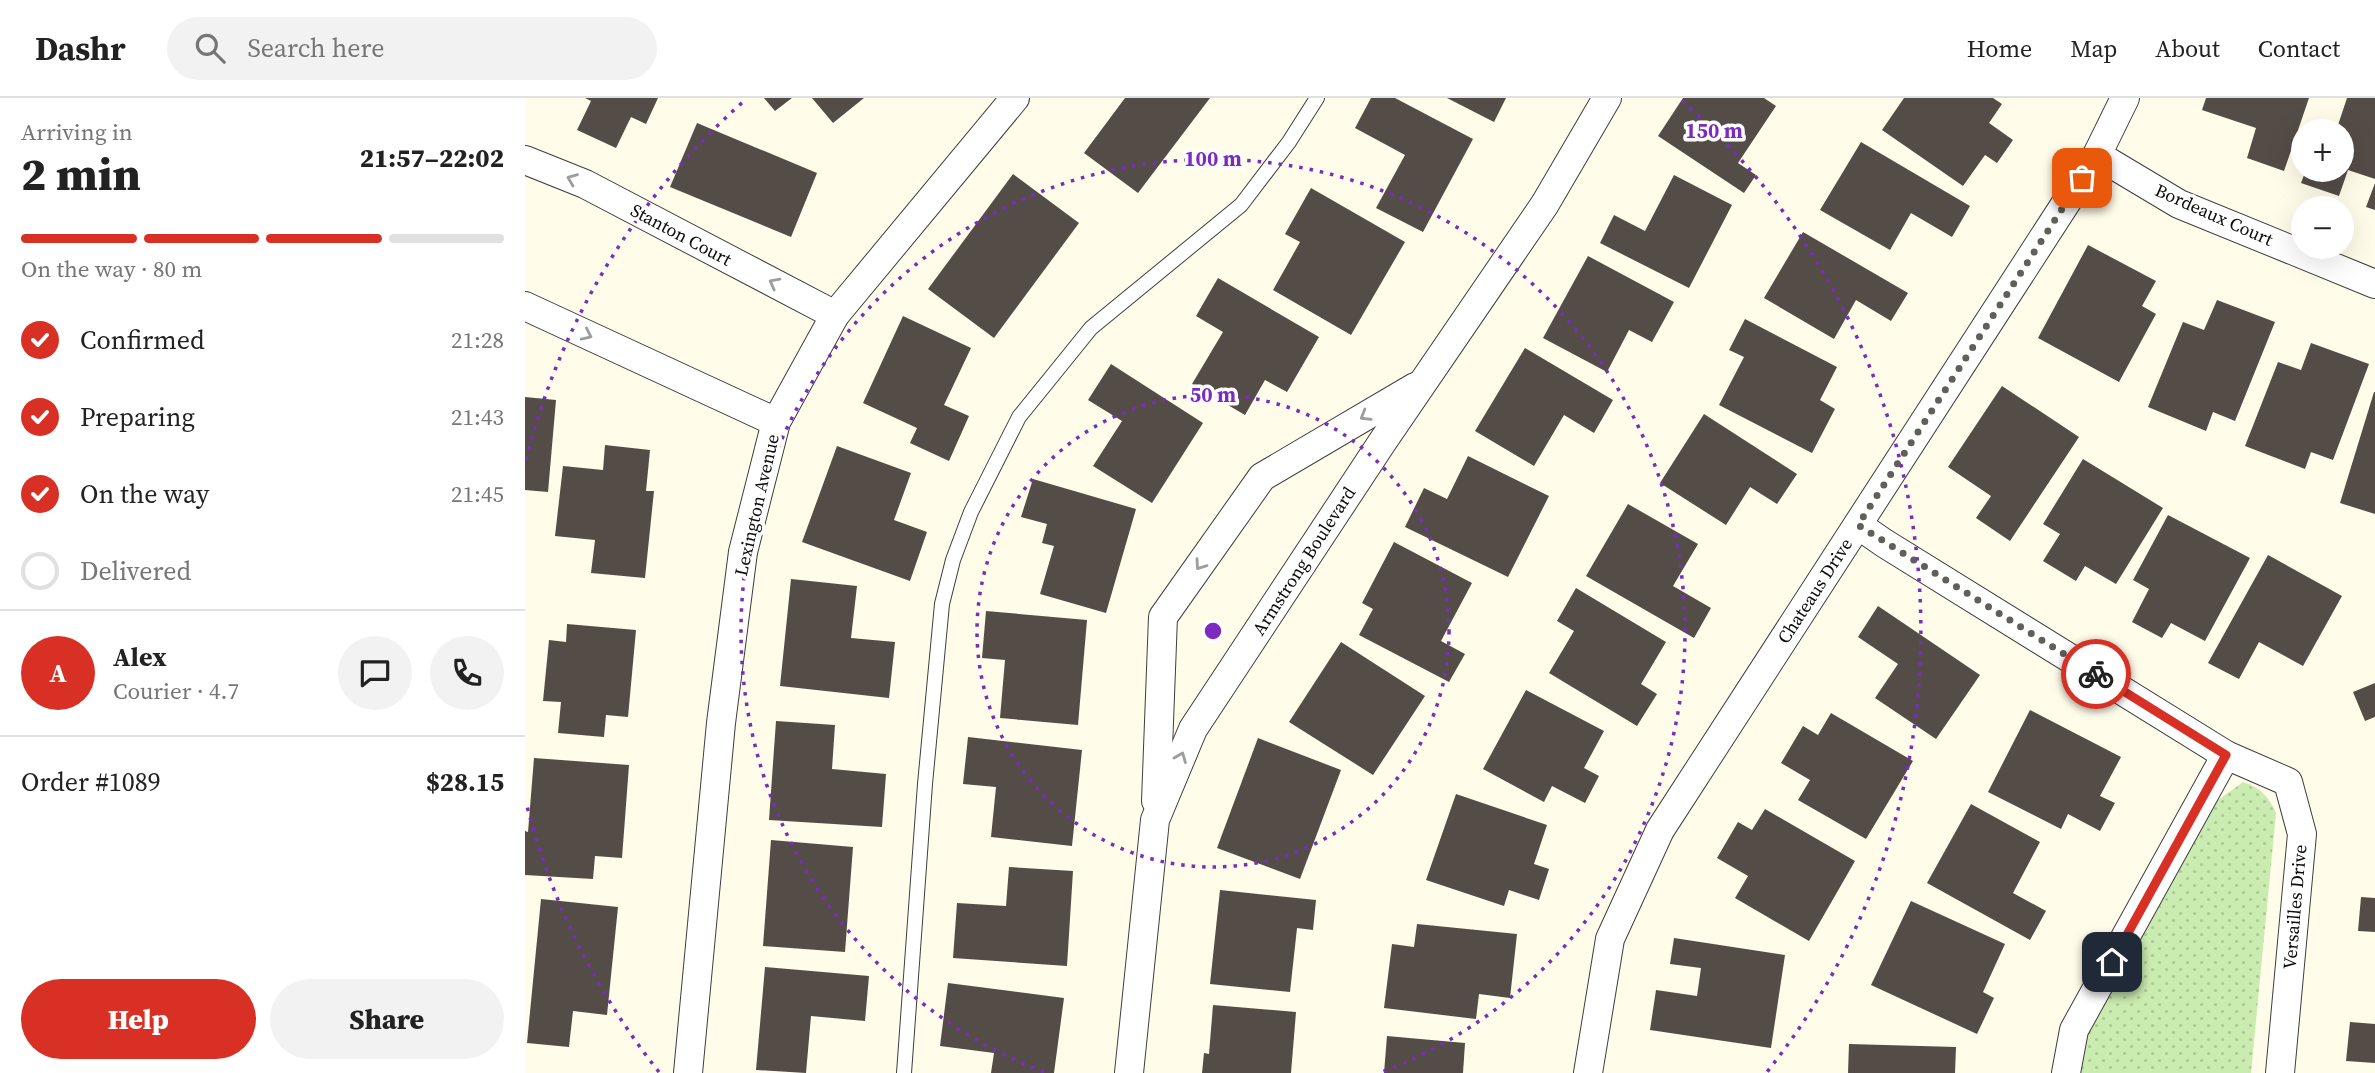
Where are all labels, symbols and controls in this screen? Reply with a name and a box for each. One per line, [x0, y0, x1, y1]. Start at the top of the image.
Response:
search box [167, 17, 657, 80]
text: Dashr [35, 26, 125, 71]
icon: search [191, 29, 229, 67]
text: Search here [247, 30, 385, 66]
text: Home [1967, 32, 2032, 65]
text: Map [2070, 32, 2117, 65]
text: About [2155, 32, 2220, 65]
text: Contact [2258, 32, 2340, 65]
text: Arriving in [21, 116, 133, 148]
text: 150 m [1685, 116, 1743, 145]
map controls [2291, 119, 2354, 259]
button: + [2291, 119, 2354, 182]
text: 21:57–22:02 [360, 140, 504, 176]
text: 2 min [21, 142, 141, 205]
text: 100 m [1184, 144, 1242, 173]
pin [2052, 148, 2112, 208]
icon: bag [2063, 159, 2101, 197]
one-way arrow [567, 174, 579, 188]
street label: Bordeaux Court [2151, 177, 2277, 252]
button: − [2291, 196, 2354, 259]
street label: Stanton Court [626, 197, 736, 272]
text: On the way · 80 m [21, 253, 202, 285]
one-way arrow [769, 278, 781, 291]
icon: check [21, 321, 59, 359]
text: Confirmed [80, 322, 205, 358]
text: 21:28 [451, 324, 504, 356]
one-way arrow [580, 327, 592, 341]
text: 50 m [1190, 380, 1236, 409]
icon: check [21, 398, 59, 436]
text: Preparing [80, 399, 195, 435]
text: 21:43 [451, 401, 504, 433]
one-way arrow [1360, 408, 1373, 421]
street label: Lexington Avenue [728, 431, 785, 578]
icon: check [21, 475, 59, 513]
text: On the way [80, 476, 209, 512]
text: 21:45 [451, 478, 504, 510]
street label: Armstrong Boulevard [1246, 482, 1361, 640]
street label: Chateaus Drive [1771, 533, 1858, 648]
text: Delivered [80, 553, 191, 589]
one-way arrow [1196, 557, 1208, 570]
centre of rings [1201, 619, 1225, 643]
button: chat [338, 636, 412, 710]
button: phone [430, 636, 504, 710]
text: Alex [113, 639, 167, 675]
courier [2061, 639, 2131, 709]
text: A [49, 655, 67, 691]
icon: bike [2077, 655, 2115, 693]
text: Courier · 4.7 [113, 675, 239, 707]
one-way arrow [1173, 752, 1187, 764]
text: Order #1089 [21, 764, 161, 800]
text: $28.15 [426, 764, 504, 800]
street label: Versailles Drive [2277, 844, 2312, 970]
pin [2082, 932, 2142, 992]
icon: home [2093, 943, 2131, 981]
button: Help [21, 979, 256, 1059]
button: Share [270, 979, 504, 1059]

